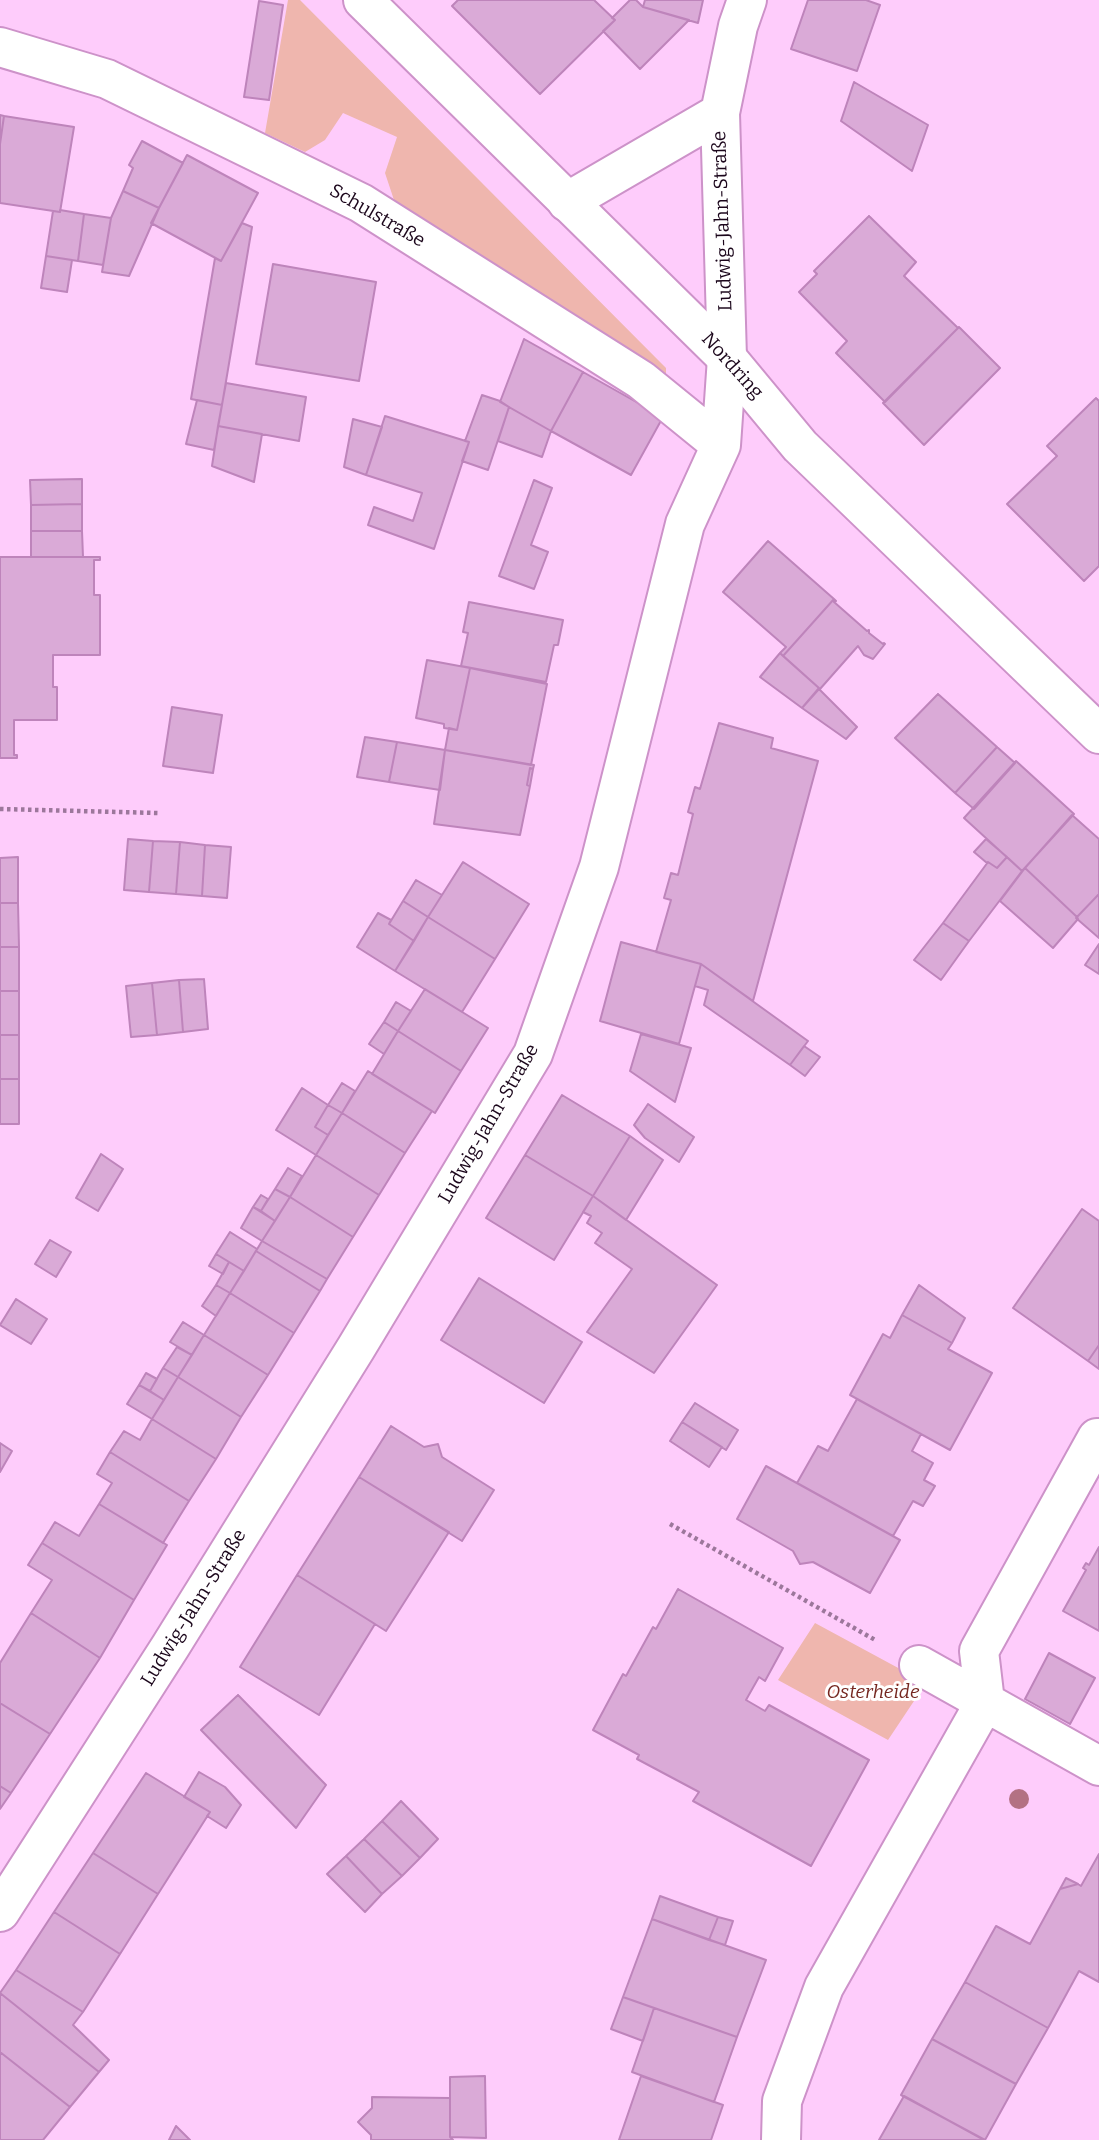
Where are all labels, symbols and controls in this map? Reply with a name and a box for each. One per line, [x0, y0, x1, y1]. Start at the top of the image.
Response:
street label: Ludwig-Jahn-Straße [708, 130, 738, 312]
street label: Schulstraße [325, 180, 429, 252]
street label: Nordring [696, 328, 768, 404]
street label: Ludwig-Jahn-Straße [434, 1040, 544, 1208]
street label: Ludwig-Jahn-Straße [136, 1525, 252, 1691]
park label: Osterheide [826, 1682, 920, 1704]

